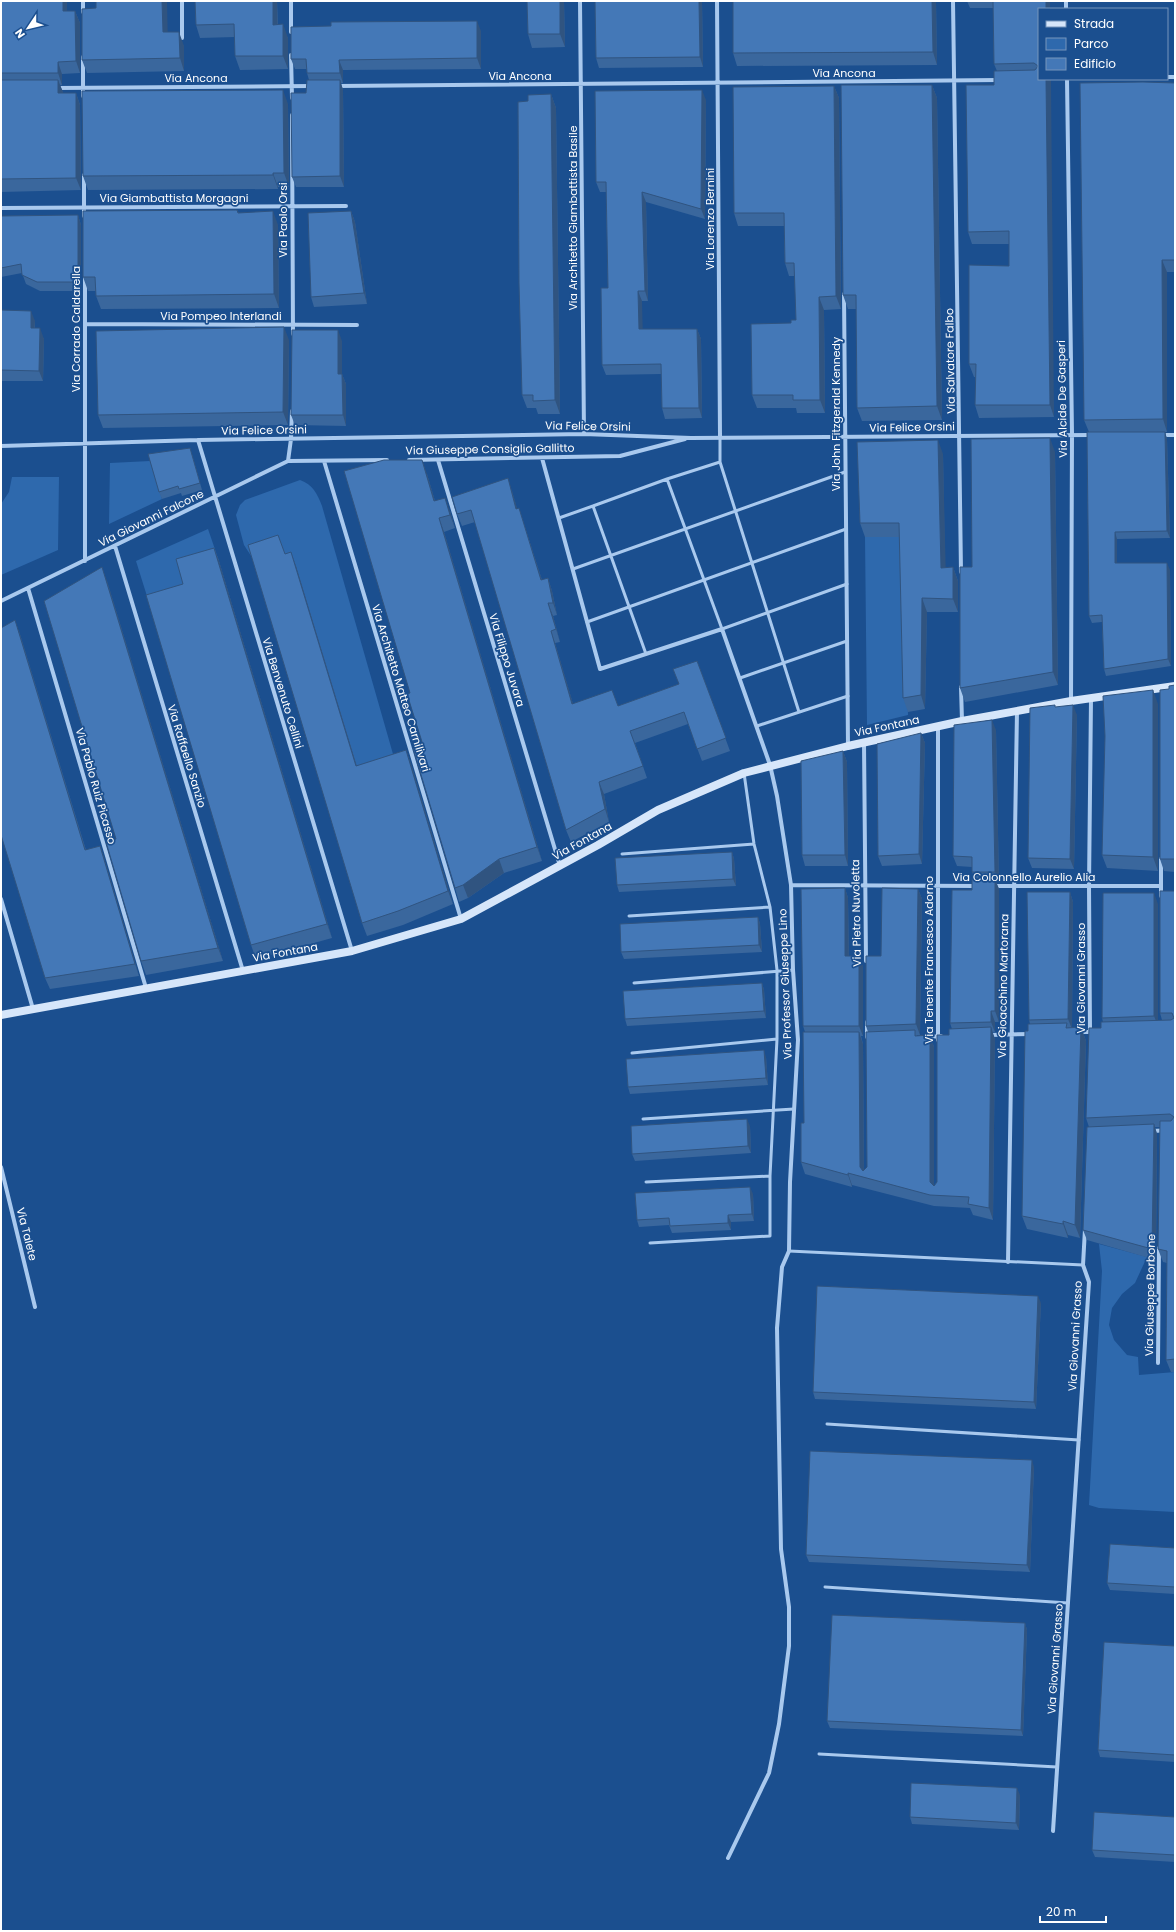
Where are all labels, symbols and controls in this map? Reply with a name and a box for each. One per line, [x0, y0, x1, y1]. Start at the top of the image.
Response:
north arrow [8, 8, 48, 48]
legend [1038, 8, 1168, 80]
text: Strada [1074, 15, 1114, 32]
text: N [11, 26, 29, 42]
text: Parco [1074, 35, 1109, 52]
text: Edificio [1074, 55, 1116, 72]
street label: Via Ancona [812, 65, 876, 81]
street label: Via Ancona [488, 68, 552, 84]
street label: Via Ancona [164, 70, 228, 86]
street label: Via Architetto Giambattista Basile [565, 125, 581, 311]
street label: Via Lorenzo Bernini [702, 168, 718, 270]
street label: Via Paolo Orsi [275, 182, 291, 258]
street label: Via Giambattista Morgagni [100, 190, 249, 206]
street label: Via Corrado Caldarella [68, 266, 84, 392]
street label: Via Pompeo Interlandi [160, 308, 282, 324]
street label: Via Salvatore Falbo [941, 308, 959, 414]
street label: Via John Fitzgerald Kennedy [828, 336, 844, 491]
street label: Via Alcide De Gasperi [1053, 340, 1071, 458]
street label: Via Felice Orsini [545, 417, 631, 435]
street label: Via Felice Orsini [869, 418, 955, 436]
street label: Via Felice Orsini [221, 421, 307, 439]
street label: Via Giuseppe Consiglio Gallitto [405, 440, 575, 458]
street label: Via Giovanni Falcone [96, 485, 207, 550]
street label: Via Architetto Matteo Carnilivari [368, 602, 434, 774]
street label: Via Filippo Juvara [485, 611, 529, 709]
street label: Via Benvenuto Cellini [258, 636, 308, 751]
street label: Via Raffaello Sanzio [164, 702, 210, 810]
street label: Via Fontana [853, 711, 921, 741]
street label: Via Pablo Ruiz Picasso [72, 726, 120, 846]
street label: Via Fontana [549, 818, 615, 864]
street label: Via Pietro Nuvoletta [847, 859, 865, 967]
street label: Via Colonnello Aurelio Alia [952, 869, 1096, 885]
street label: Via Tenente Francesco Adorno [921, 876, 937, 1044]
street label: Via Professor Giuseppe Lino [774, 908, 796, 1060]
street label: Via Gioacchino Martorana [994, 914, 1012, 1058]
street label: Via Giovanni Grasso [1073, 923, 1089, 1033]
street label: Via Fontana [251, 938, 319, 966]
street label: Via Talete [13, 1206, 41, 1262]
street label: Via Giuseppe Borbone [1141, 1234, 1159, 1356]
street label: Via Giovanni Grasso [1064, 1280, 1086, 1392]
street label: Via Giovanni Grasso [1043, 1603, 1067, 1715]
scale bar [1040, 1898, 1106, 1924]
text: 20 m [1046, 1903, 1076, 1920]

